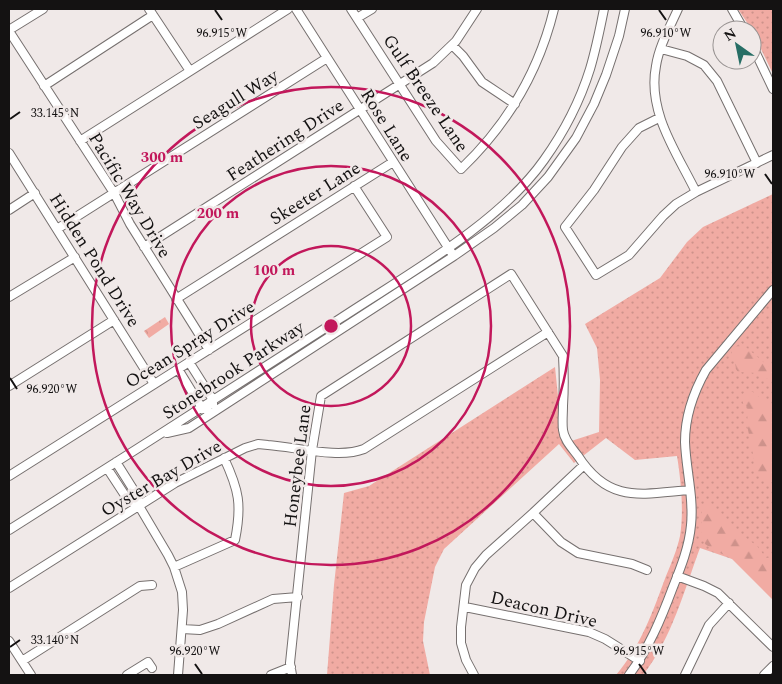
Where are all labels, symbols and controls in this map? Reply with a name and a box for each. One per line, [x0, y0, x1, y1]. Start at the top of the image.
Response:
north arrow [712, 20, 762, 70]
text: N [720, 23, 741, 46]
text: 96.915°W [197, 24, 248, 43]
text: 96.910°W [641, 24, 692, 43]
street label: Gulf Breeze Lane [376, 29, 475, 158]
street label: Seagull Way [187, 62, 285, 137]
street label: Rose Lane [353, 83, 420, 167]
street label: Feathering Drive [221, 92, 349, 189]
text: 33.145°N [31, 104, 79, 123]
street label: Pacific Way Drive [81, 127, 178, 263]
text: 300 m [141, 146, 184, 169]
street label: Skeeter Lane [265, 155, 366, 232]
text: 96.910°W [705, 165, 756, 184]
street label: Hidden Pond Drive [42, 188, 147, 333]
text: 200 m [197, 202, 240, 225]
text: 100 m [253, 259, 296, 282]
street label: Ocean Spray Drive [120, 294, 260, 395]
street label: Stonebrook Parkway [157, 314, 311, 426]
centre of rings [322, 317, 340, 335]
text: 96.920°W [27, 380, 78, 399]
street label: Honeybee Lane [277, 403, 318, 529]
street label: Oyster Bay Drive [96, 433, 227, 524]
street label: Deacon Drive [488, 584, 600, 635]
text: 33.140°N [31, 631, 79, 650]
text: 96.920°W [170, 642, 221, 661]
text: 96.915°W [614, 642, 665, 661]

